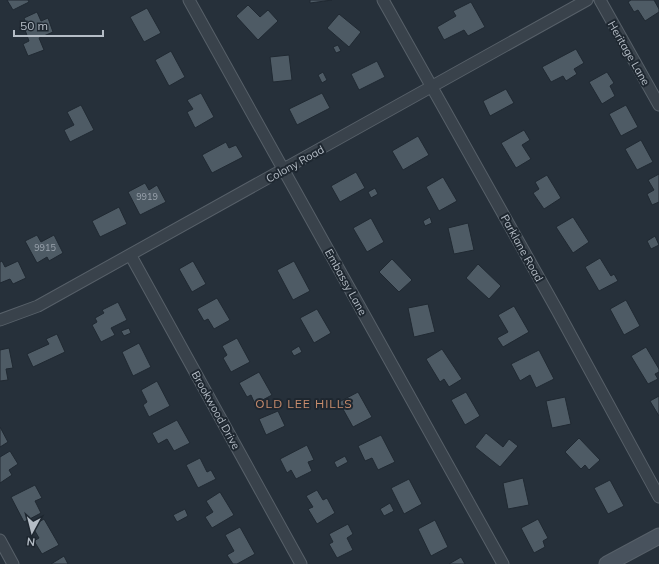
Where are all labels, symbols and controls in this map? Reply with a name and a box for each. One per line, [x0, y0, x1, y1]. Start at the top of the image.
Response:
scale bar [14, 12, 103, 38]
text: 50 m [20, 18, 48, 33]
street label: Heritage Lane [605, 18, 653, 88]
street label: Colony Road [263, 142, 327, 186]
house number: 9919 [136, 191, 158, 202]
street label: Parklane Road [498, 212, 546, 284]
house number: 9915 [34, 242, 56, 253]
street label: Embassy Lane [322, 246, 370, 318]
street label: Brookwood Drive [189, 368, 243, 452]
district label: OLD LEE HILLS [255, 396, 353, 411]
north arrow [12, 512, 52, 552]
text: N [26, 534, 36, 549]

